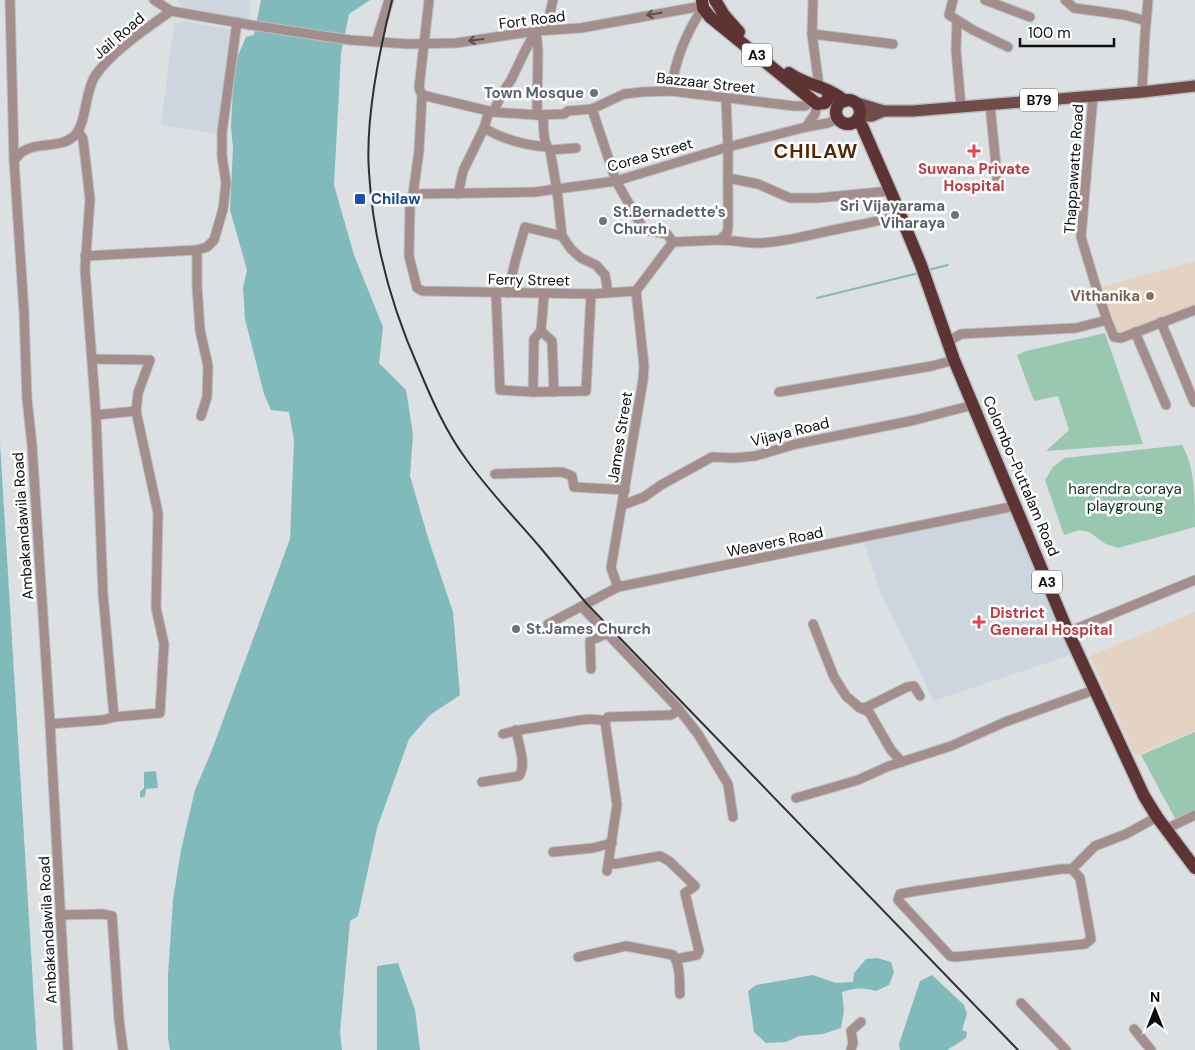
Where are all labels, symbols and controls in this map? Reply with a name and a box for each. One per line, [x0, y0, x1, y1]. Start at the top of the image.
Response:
street label: Fort Road [498, 6, 566, 34]
street label: Jail Road [89, 8, 149, 64]
one-way arrow [647, 10, 663, 20]
scale bar [1020, 15, 1114, 47]
text: 100 m [1028, 23, 1071, 43]
one-way arrow [469, 35, 485, 45]
road number: A3 [742, 44, 772, 66]
street label: Bazzaar Street [656, 68, 757, 98]
place label: Town Mosque [484, 83, 584, 103]
marker: Town Mosque [588, 87, 600, 99]
road number: B79 [1020, 88, 1058, 112]
street label: Thappawatte Road [1059, 103, 1089, 235]
street label: Corea Street [605, 133, 695, 177]
district label: CHILAW [774, 138, 858, 164]
marker: Suwana Private Hospital [967, 144, 981, 158]
place label: Suwana Private Hospital [918, 159, 1030, 196]
place label: Chilaw [371, 189, 421, 209]
marker: Chilaw [353, 192, 367, 206]
place label: Sri Vijayarama Viharaya [840, 196, 945, 233]
place label: St.Bernadette's Church [613, 202, 726, 239]
marker: Sri Vijayarama Viharaya [949, 209, 961, 221]
marker: St.Bernadette's Church [597, 215, 609, 227]
street label: Ferry Street [488, 269, 570, 291]
place label: Vithanika [1070, 286, 1140, 306]
marker: Vithanika [1144, 290, 1156, 302]
street label: James Street [603, 390, 637, 484]
street label: Colombo-Puttalam Road [978, 393, 1064, 559]
street label: Vijaya Road [749, 413, 831, 451]
street label: Ambakandawila Road [8, 451, 38, 601]
park label: harendra coraya playgroung [1068, 479, 1182, 516]
street label: Weavers Road [725, 522, 825, 562]
road number: A3 [1032, 570, 1062, 594]
place label: District General Hospital [990, 603, 1113, 640]
marker: District General Hospital [972, 615, 986, 629]
place label: St.James Church [526, 619, 651, 639]
marker: St.James Church [510, 623, 522, 635]
street label: Ambakandawila Road [34, 856, 62, 1004]
north arrow [1130, 985, 1180, 1035]
text: N [1150, 988, 1160, 1006]

